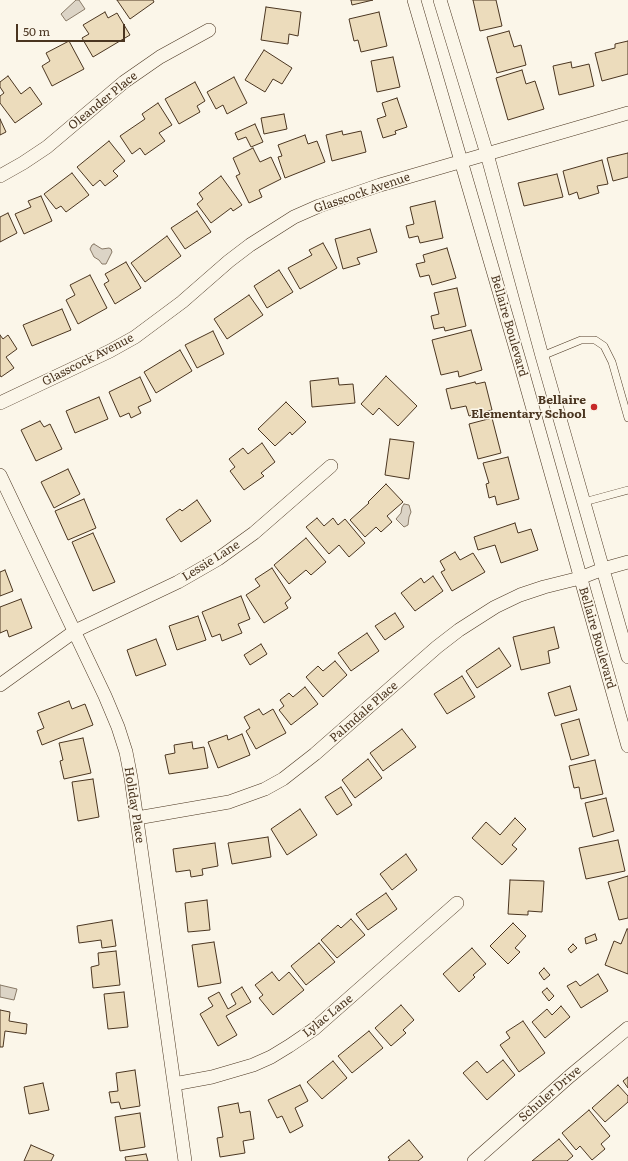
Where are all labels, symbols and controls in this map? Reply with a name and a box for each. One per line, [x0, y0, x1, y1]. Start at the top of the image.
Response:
scale bar [18, 16, 127, 42]
text: 50 m [23, 22, 50, 40]
street label: Oleander Place [66, 69, 140, 133]
street label: Glasscock Avenue [312, 170, 412, 216]
street label: Bellaire Boulevard [488, 273, 530, 379]
street label: Glasscock Avenue [40, 331, 136, 389]
place label: Bellaire Elementary School [471, 393, 586, 421]
marker: Bellaire Elementary School [589, 402, 599, 412]
street label: Lessie Lane [180, 538, 242, 584]
street label: Bellaire Boulevard [576, 585, 618, 691]
street label: Palmdale Place [327, 679, 401, 745]
street label: Holiday Place [121, 766, 147, 844]
street label: Lylac Lane [300, 991, 356, 1041]
street label: Schuler Drive [516, 1063, 584, 1125]

